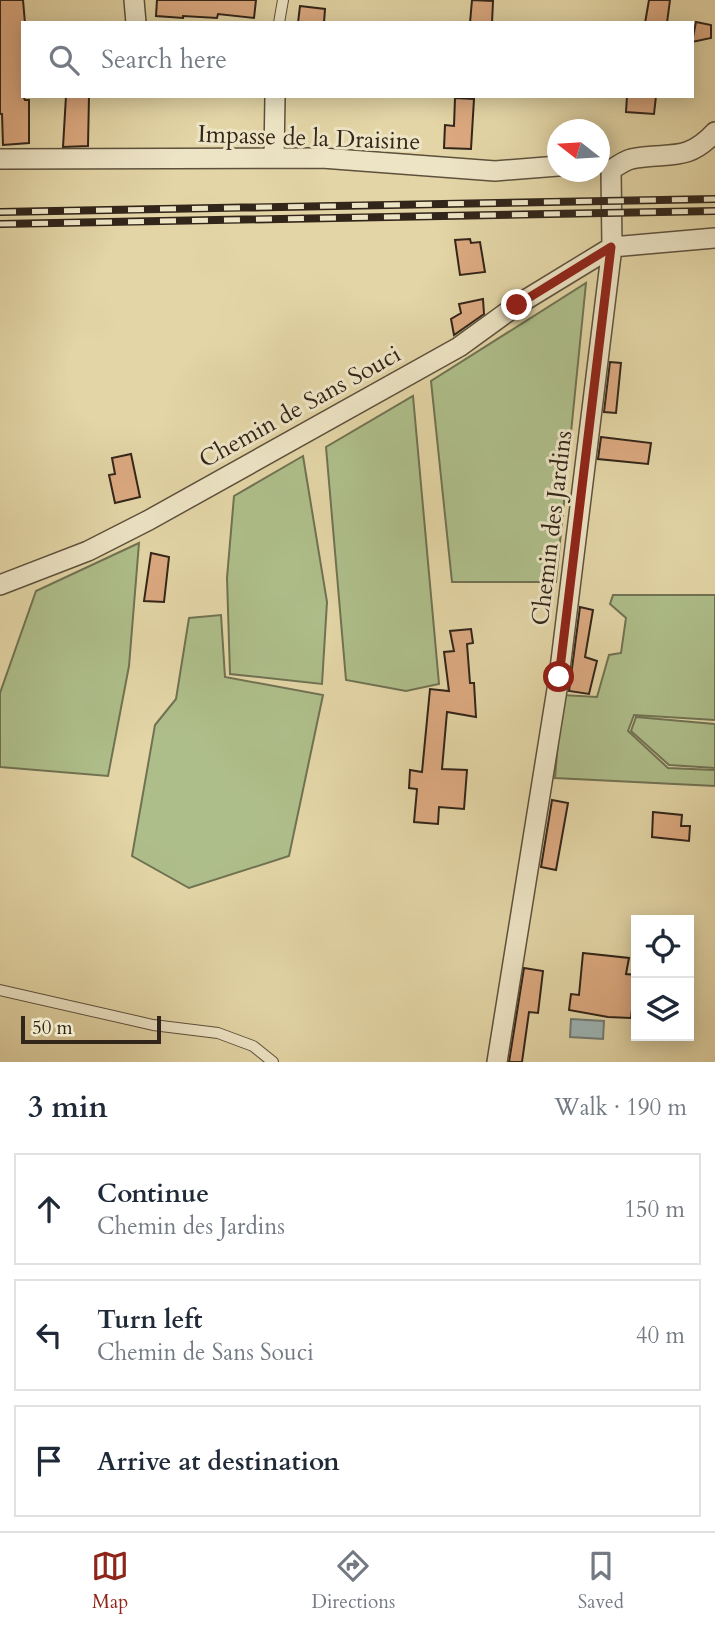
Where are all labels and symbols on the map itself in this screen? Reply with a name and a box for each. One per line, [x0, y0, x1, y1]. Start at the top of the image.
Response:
street label: Impasse de la Draisine [197, 118, 421, 158]
north arrow [547, 119, 610, 182]
route end [501, 289, 532, 320]
street label: Chemin de Sans Souci [193, 338, 407, 476]
street label: Chemin des Jardins [524, 429, 580, 627]
route start [543, 661, 574, 692]
scale bar [21, 1013, 161, 1045]

